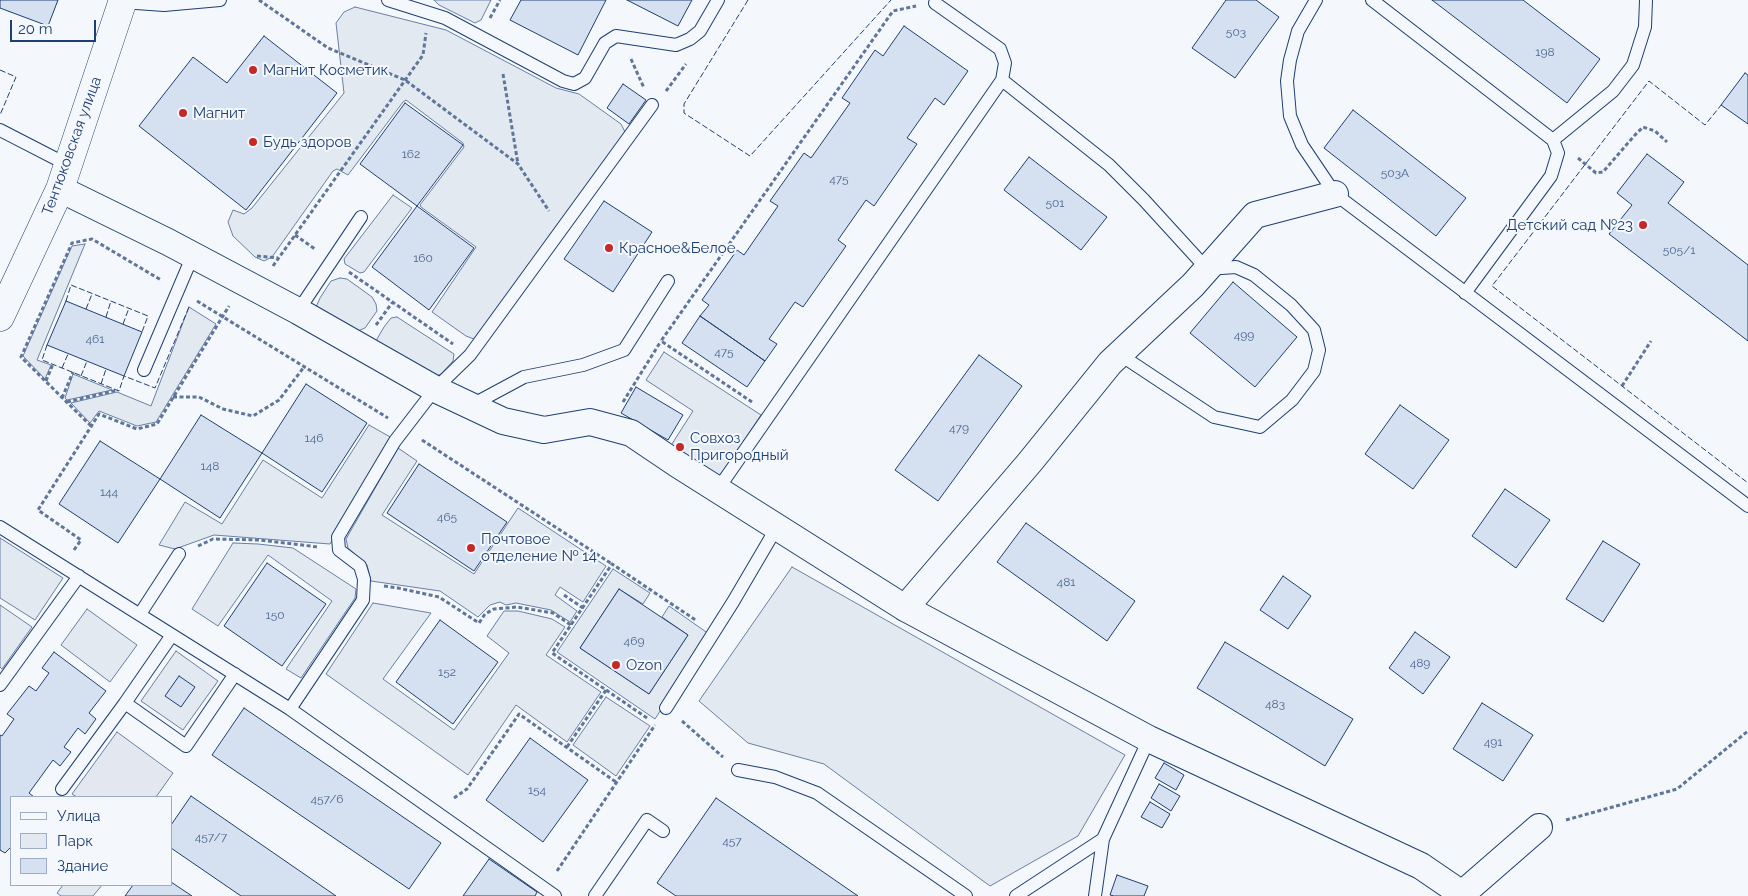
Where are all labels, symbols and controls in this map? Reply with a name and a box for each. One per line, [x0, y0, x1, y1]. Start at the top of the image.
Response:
scale bar [12, 10, 99, 42]
text: 20 m [18, 20, 53, 38]
house number: 503 [1226, 25, 1246, 39]
house number: 198 [1535, 45, 1555, 59]
place label: Магнит Косметик [263, 61, 388, 79]
marker: Магнит Косметик [247, 64, 259, 76]
street label: Тентюковская улица [39, 74, 105, 218]
place label: Магнит [193, 104, 245, 122]
marker: Магнит [177, 107, 189, 119]
place label: Будь здоров [263, 133, 351, 151]
marker: Будь здоров [247, 136, 259, 148]
house number: 162 [402, 147, 420, 161]
house number: 503А [1381, 166, 1409, 180]
house number: 475 [829, 172, 849, 186]
house number: 501 [1045, 196, 1065, 210]
place label: Детский сад №23 [1506, 216, 1633, 234]
marker: Детский сад №23 [1637, 219, 1649, 231]
place label: Красное&Белое [619, 239, 736, 257]
marker: Красное&Белое [603, 242, 615, 254]
house number: 505/1 [1663, 243, 1695, 257]
house number: 160 [413, 251, 433, 265]
house number: 499 [1234, 328, 1254, 342]
house number: 461 [86, 332, 104, 346]
house number: 475 [714, 345, 734, 359]
house number: 479 [949, 421, 969, 435]
place label: Совхоз Пригородный [690, 429, 789, 464]
house number: 146 [305, 431, 323, 445]
marker: Совхоз Пригородный [674, 441, 686, 453]
house number: 148 [201, 459, 219, 473]
house number: 144 [100, 485, 118, 499]
house number: 465 [437, 510, 457, 524]
place label: Почтовое отделение № 14 [481, 530, 597, 565]
marker: Почтовое отделение № 14 [465, 542, 477, 554]
house number: 481 [1057, 575, 1075, 589]
house number: 150 [265, 608, 285, 622]
house number: 469 [624, 634, 644, 648]
place label: Ozon [626, 656, 662, 674]
house number: 489 [1410, 656, 1430, 670]
marker: Ozon [610, 659, 622, 671]
house number: 152 [438, 665, 456, 679]
house number: 483 [1265, 697, 1285, 711]
house number: 491 [1484, 735, 1502, 749]
house number: 154 [528, 783, 546, 797]
house number: 457/6 [310, 792, 344, 806]
legend [10, 796, 172, 886]
text: Улица [57, 807, 101, 825]
house number: 457/7 [195, 830, 227, 844]
text: Парк [57, 832, 93, 850]
house number: 457 [722, 834, 742, 848]
text: Здание [57, 857, 108, 875]

